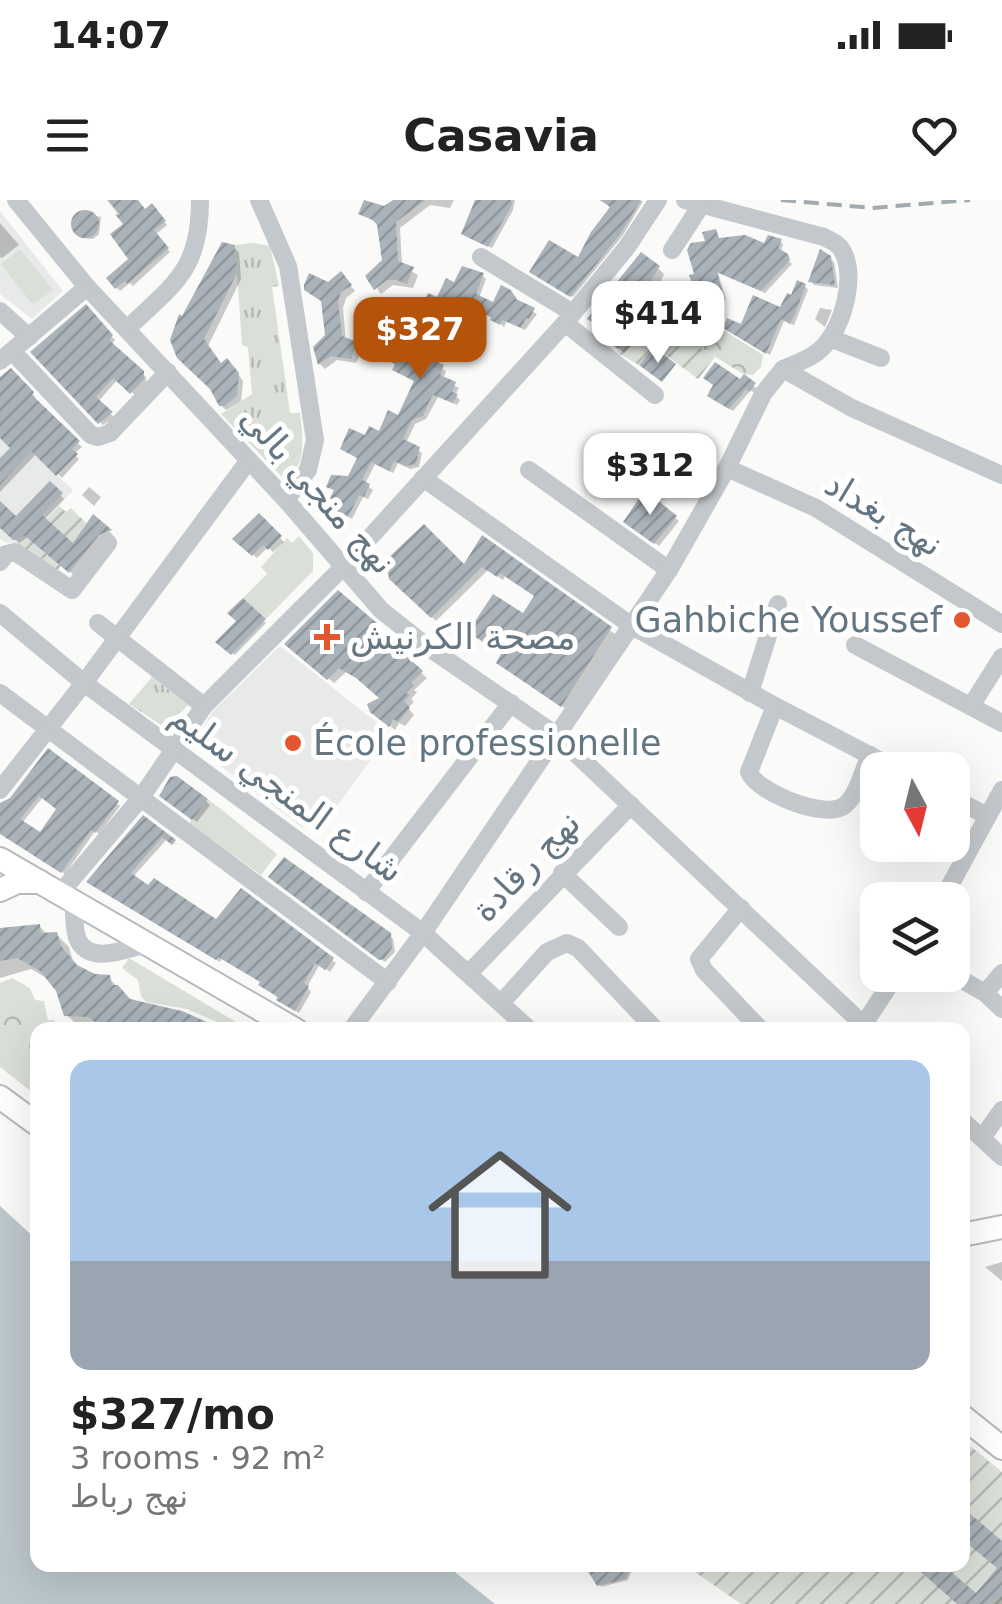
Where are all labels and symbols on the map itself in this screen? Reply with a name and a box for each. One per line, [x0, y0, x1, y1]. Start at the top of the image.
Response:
pin: $414 [599, 281, 717, 366]
pin: $327 [361, 297, 479, 382]
street label: نهج منجي بالي [231, 398, 404, 583]
pin: $312 [591, 433, 709, 518]
street label: نهج بغداد [818, 463, 950, 565]
place label: Gahbiche Youssef [635, 600, 943, 640]
marker: Gahbiche Youssef [951, 609, 973, 631]
place label: مصحة الكرنيش [350, 617, 576, 658]
marker: مصحة الكرنيش [314, 624, 340, 650]
street label: شارع المنجي سليم [162, 695, 411, 892]
place label: École professionelle [313, 722, 662, 763]
marker: École professionelle [282, 732, 304, 754]
north arrow [860, 752, 970, 862]
street label: نهج رقادة [464, 803, 589, 930]

